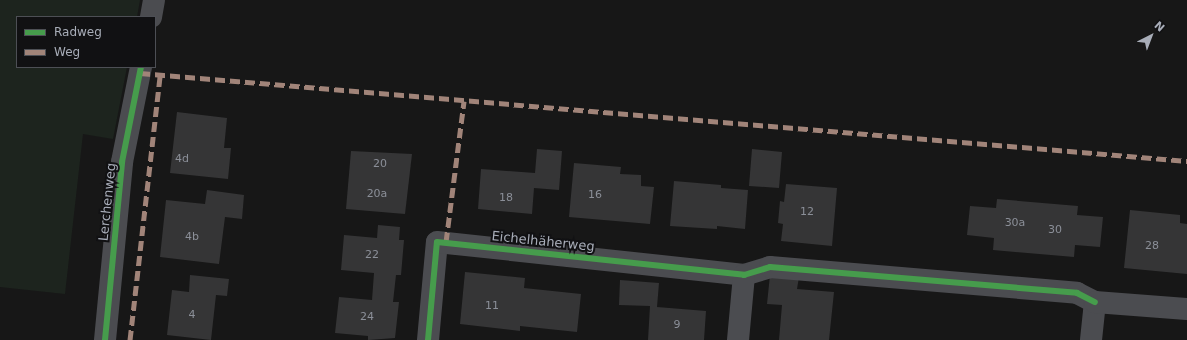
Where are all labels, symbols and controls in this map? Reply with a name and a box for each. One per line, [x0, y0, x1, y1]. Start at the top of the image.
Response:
legend [16, 16, 156, 68]
north arrow [1131, 16, 1171, 56]
text: N [1152, 19, 1167, 35]
text: Radweg [54, 25, 102, 39]
text: Weg [54, 45, 80, 59]
house number: 4d [175, 152, 189, 166]
house number: 20 [373, 157, 387, 171]
street label: Lerchenweg [96, 162, 120, 242]
house number: 20a [367, 187, 387, 201]
house number: 16 [588, 188, 602, 202]
house number: 18 [499, 191, 513, 205]
house number: 12 [800, 205, 814, 219]
house number: 30a [1005, 216, 1025, 230]
house number: 30 [1048, 223, 1062, 237]
street label: Eichelhäherweg [491, 229, 595, 255]
house number: 4b [185, 230, 199, 244]
house number: 28 [1145, 239, 1159, 253]
house number: 22 [365, 248, 379, 262]
house number: 11 [485, 299, 499, 313]
house number: 4 [189, 308, 195, 322]
house number: 24 [360, 310, 374, 324]
house number: 9 [674, 318, 680, 332]

